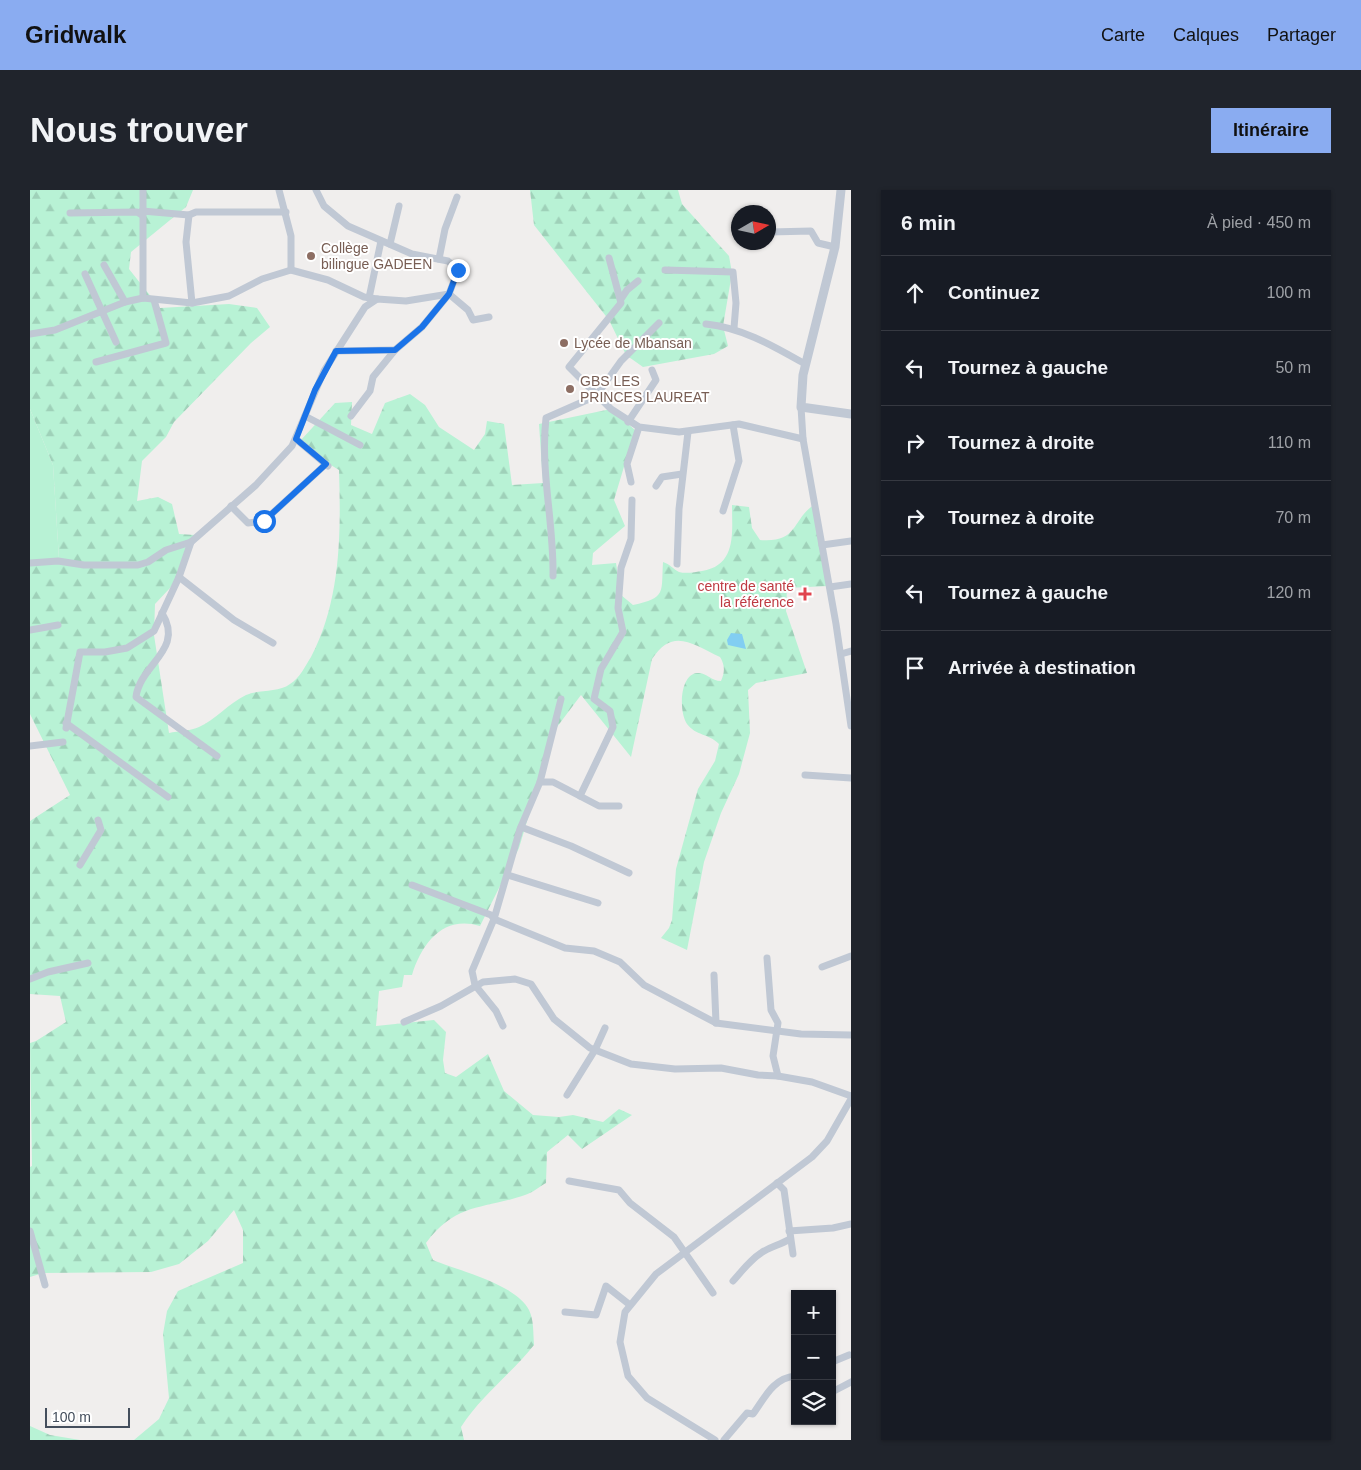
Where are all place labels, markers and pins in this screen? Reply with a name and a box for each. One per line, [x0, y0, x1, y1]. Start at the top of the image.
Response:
place label: Collège bilingue GADEEN [321, 240, 432, 272]
marker: Collège bilingue GADEEN [305, 250, 317, 262]
place label: Lycée de Mbansan [574, 335, 692, 351]
marker: Lycée de Mbansan [558, 337, 570, 349]
place label: GBS LES PRINCES LAUREAT [580, 373, 710, 405]
marker: GBS LES PRINCES LAUREAT [564, 383, 576, 395]
place label: centre de santé la référence [697, 578, 794, 610]
marker: centre de santé la référence [798, 587, 812, 601]

